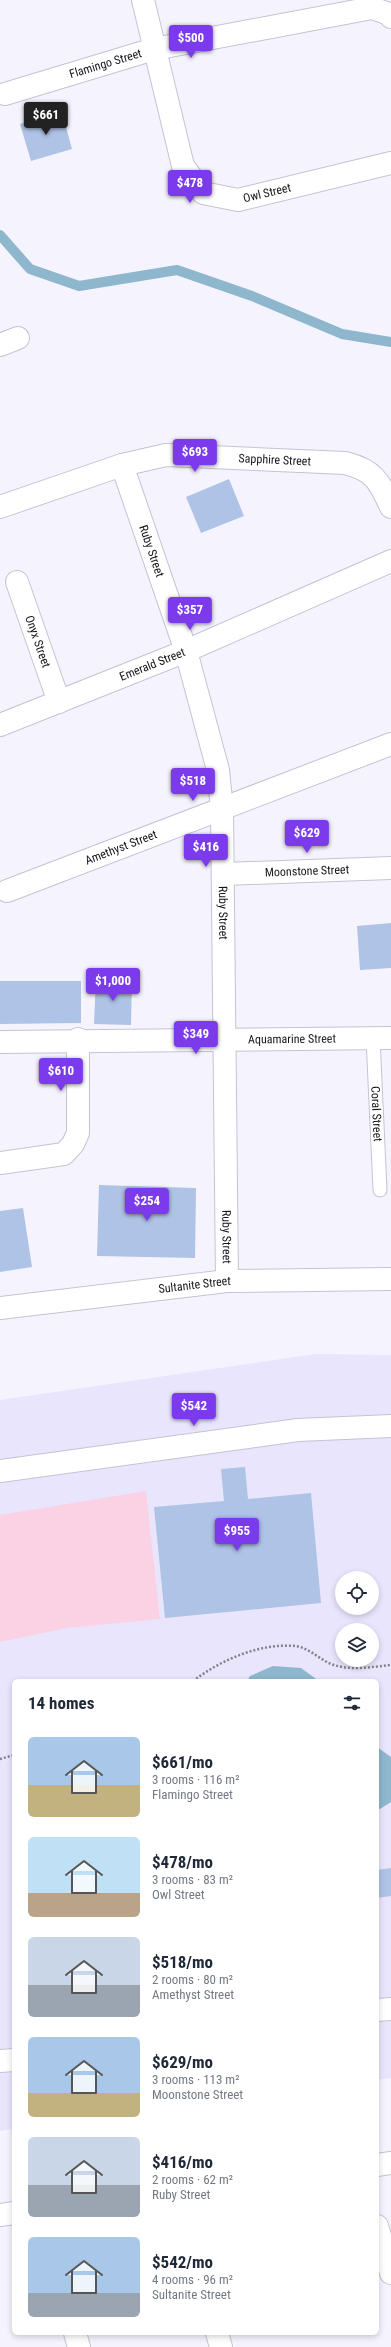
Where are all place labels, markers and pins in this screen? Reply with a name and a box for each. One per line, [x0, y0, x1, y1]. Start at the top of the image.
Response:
pin: $500 [167, 25, 215, 59]
pin: $661 [22, 102, 70, 136]
pin: $478 [166, 170, 214, 204]
pin: $693 [171, 439, 219, 473]
pin: $357 [166, 597, 214, 631]
pin: $518 [169, 768, 217, 802]
pin: $629 [283, 820, 331, 854]
pin: $416 [182, 834, 230, 868]
pin: $1,000 [80, 968, 146, 1002]
pin: $349 [172, 1021, 220, 1055]
pin: $610 [37, 1058, 85, 1092]
pin: $254 [123, 1188, 171, 1222]
pin: $542 [170, 1393, 218, 1427]
pin: $955 [213, 1518, 261, 1552]

